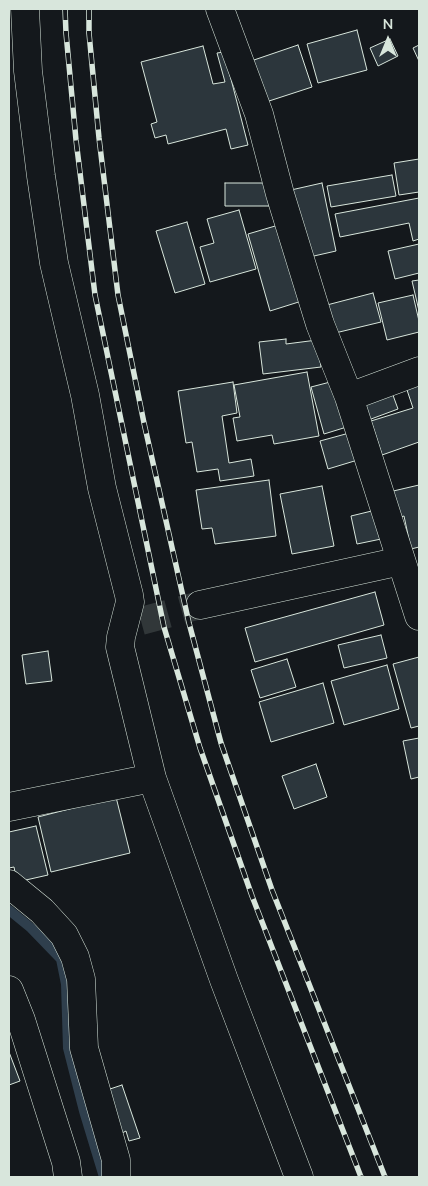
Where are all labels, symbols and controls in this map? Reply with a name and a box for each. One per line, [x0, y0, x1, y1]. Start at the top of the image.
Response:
north arrow [363, 15, 413, 65]
text: N [383, 15, 393, 34]

